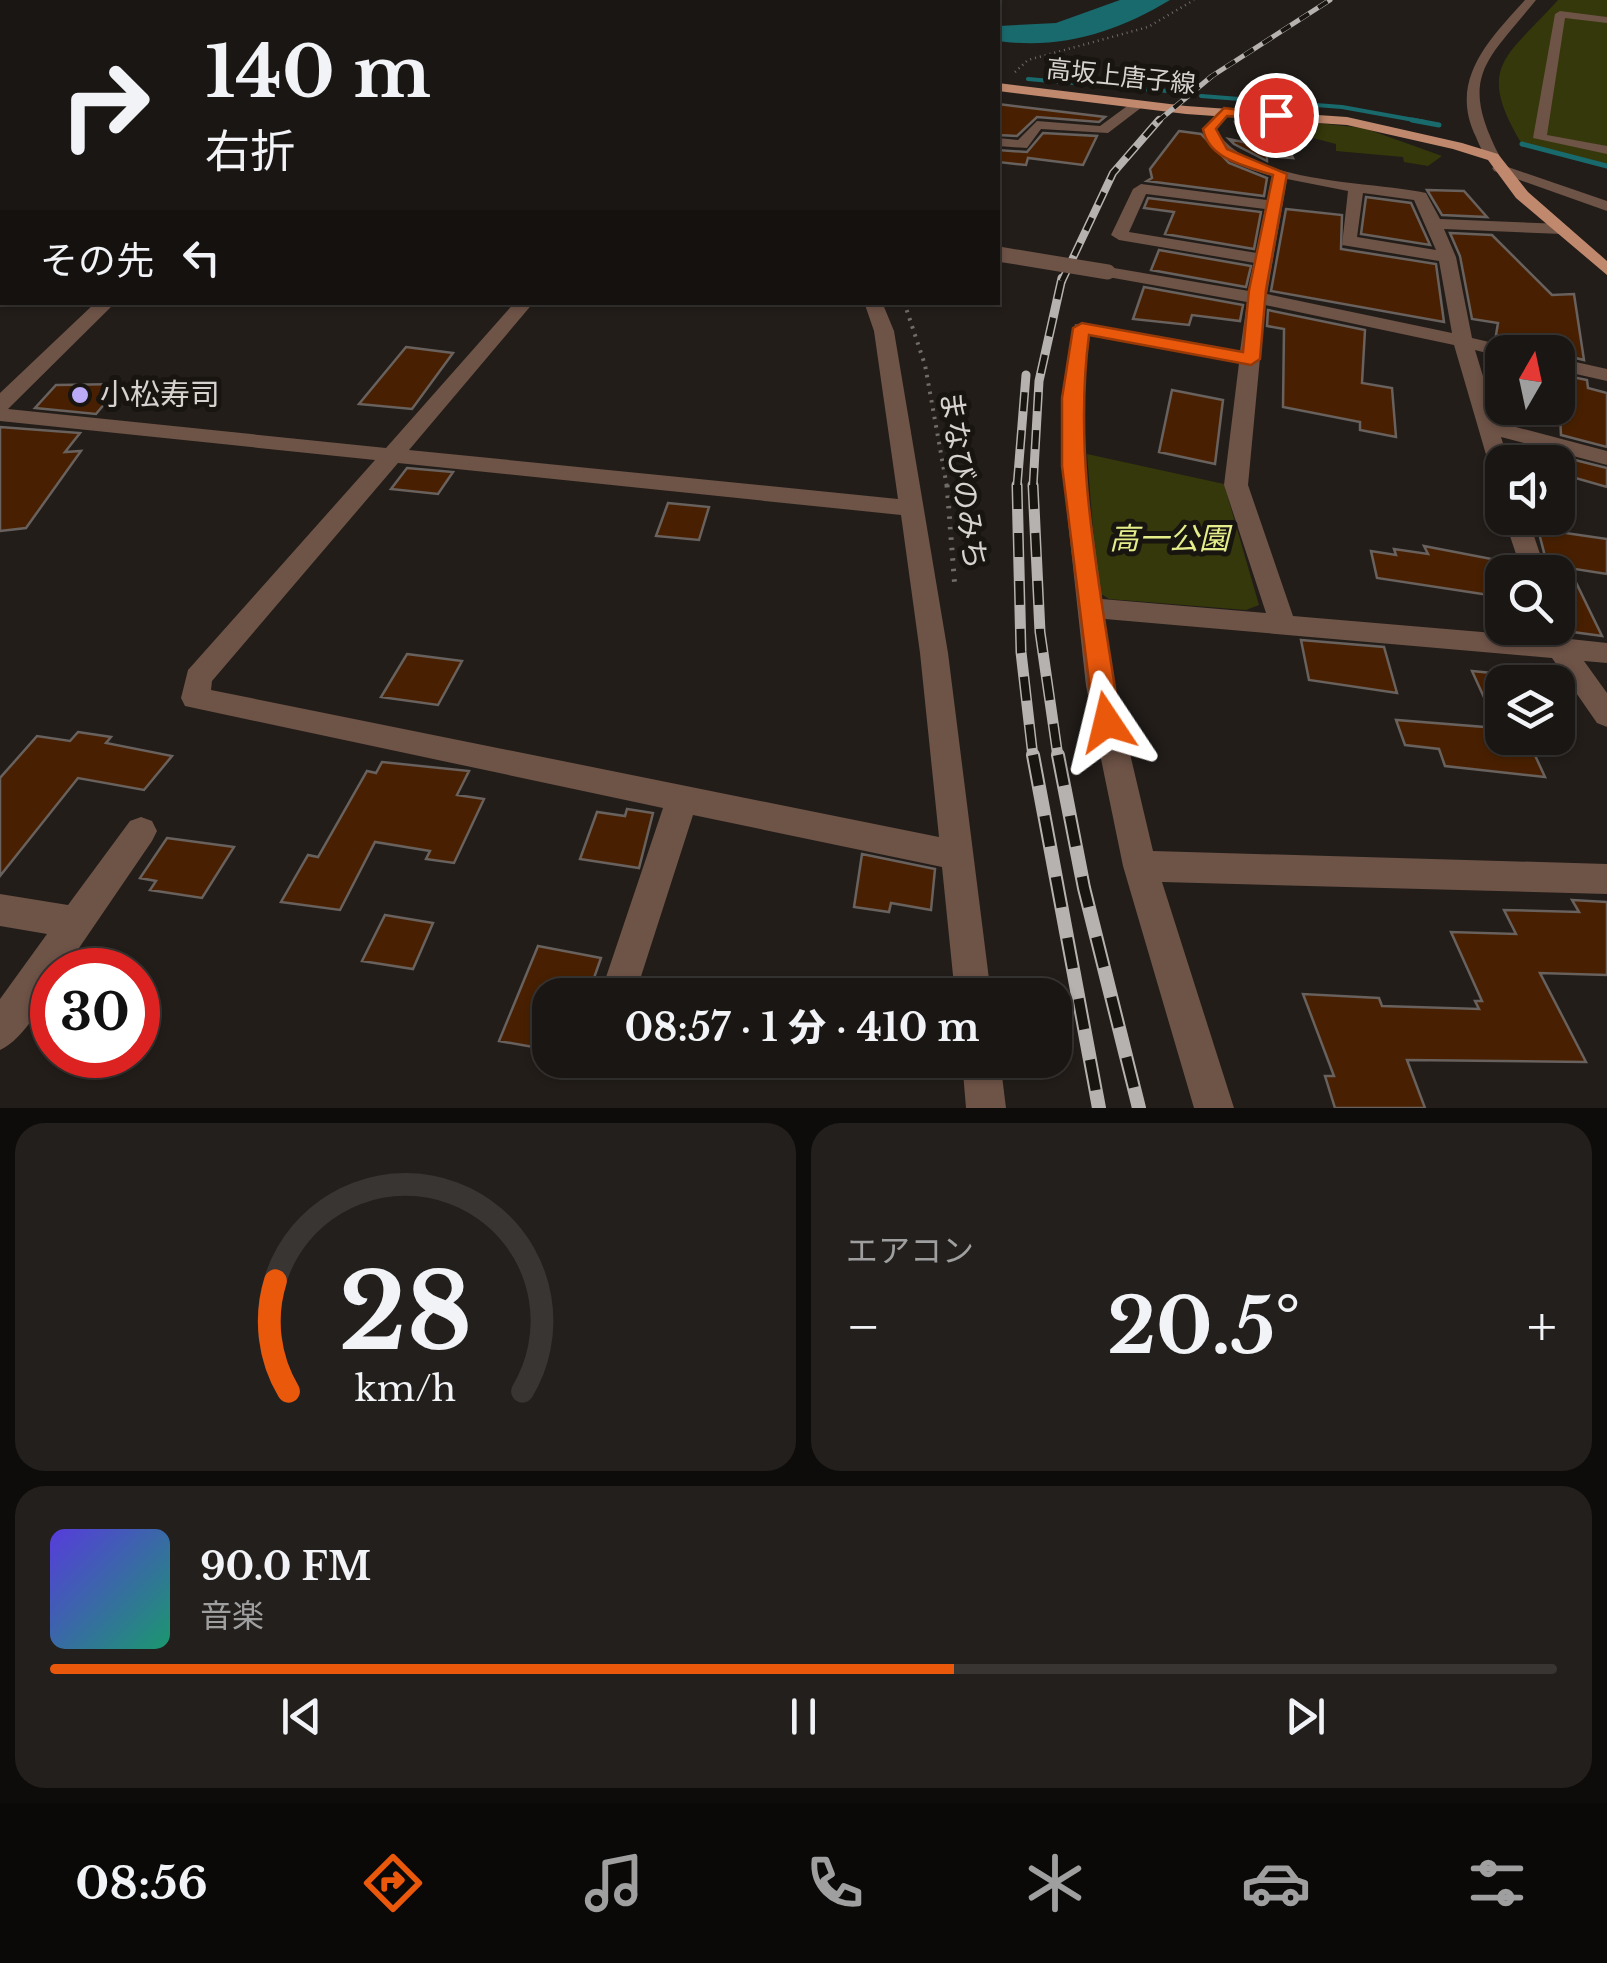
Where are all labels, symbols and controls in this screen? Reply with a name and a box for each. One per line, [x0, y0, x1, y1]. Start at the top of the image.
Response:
text: 140 m [205, 29, 431, 116]
icon: right [40, 40, 170, 170]
street label: 高坂上唐子線 [1045, 53, 1197, 100]
pin [1234, 73, 1319, 158]
icon: arrive [1249, 88, 1304, 143]
text: 右折 [205, 123, 295, 179]
icon: left [174, 230, 229, 285]
text: その先 [40, 237, 154, 284]
north arrow [1485, 335, 1575, 425]
map controls [1485, 335, 1575, 755]
place label: 小松寿司 [100, 376, 220, 413]
marker: 小松寿司 [69, 384, 91, 406]
street label: まなびのみち [933, 388, 994, 572]
button: sound [1485, 445, 1575, 535]
park label: 高一公園 [1109, 520, 1233, 557]
button: search [1485, 555, 1575, 645]
button: layers [1485, 665, 1575, 755]
position arrow [1055, 670, 1159, 774]
speed limit sign: 30 [30, 948, 160, 1078]
text: 08:57 · 1 分 · 410 m [625, 1004, 979, 1051]
text: エアコン [846, 1231, 974, 1271]
text: 28 [339, 1248, 472, 1377]
text: 20.5° [1107, 1280, 1300, 1373]
text: − [846, 1293, 881, 1361]
text: + [1527, 1293, 1557, 1361]
text: km/h [355, 1366, 456, 1411]
text: 90.0 FM [200, 1543, 371, 1590]
text: 音楽 [200, 1596, 264, 1636]
icon: previous [274, 1689, 329, 1744]
icon: pause [776, 1689, 831, 1744]
icon: next [1278, 1689, 1333, 1744]
icon: directions [358, 1848, 428, 1918]
icon: music [579, 1848, 649, 1918]
icon: phone [800, 1848, 870, 1918]
icon: climate [1020, 1848, 1090, 1918]
icon: car [1241, 1848, 1311, 1918]
icon: filters [1462, 1848, 1532, 1918]
text: 08:56 [75, 1855, 208, 1911]

